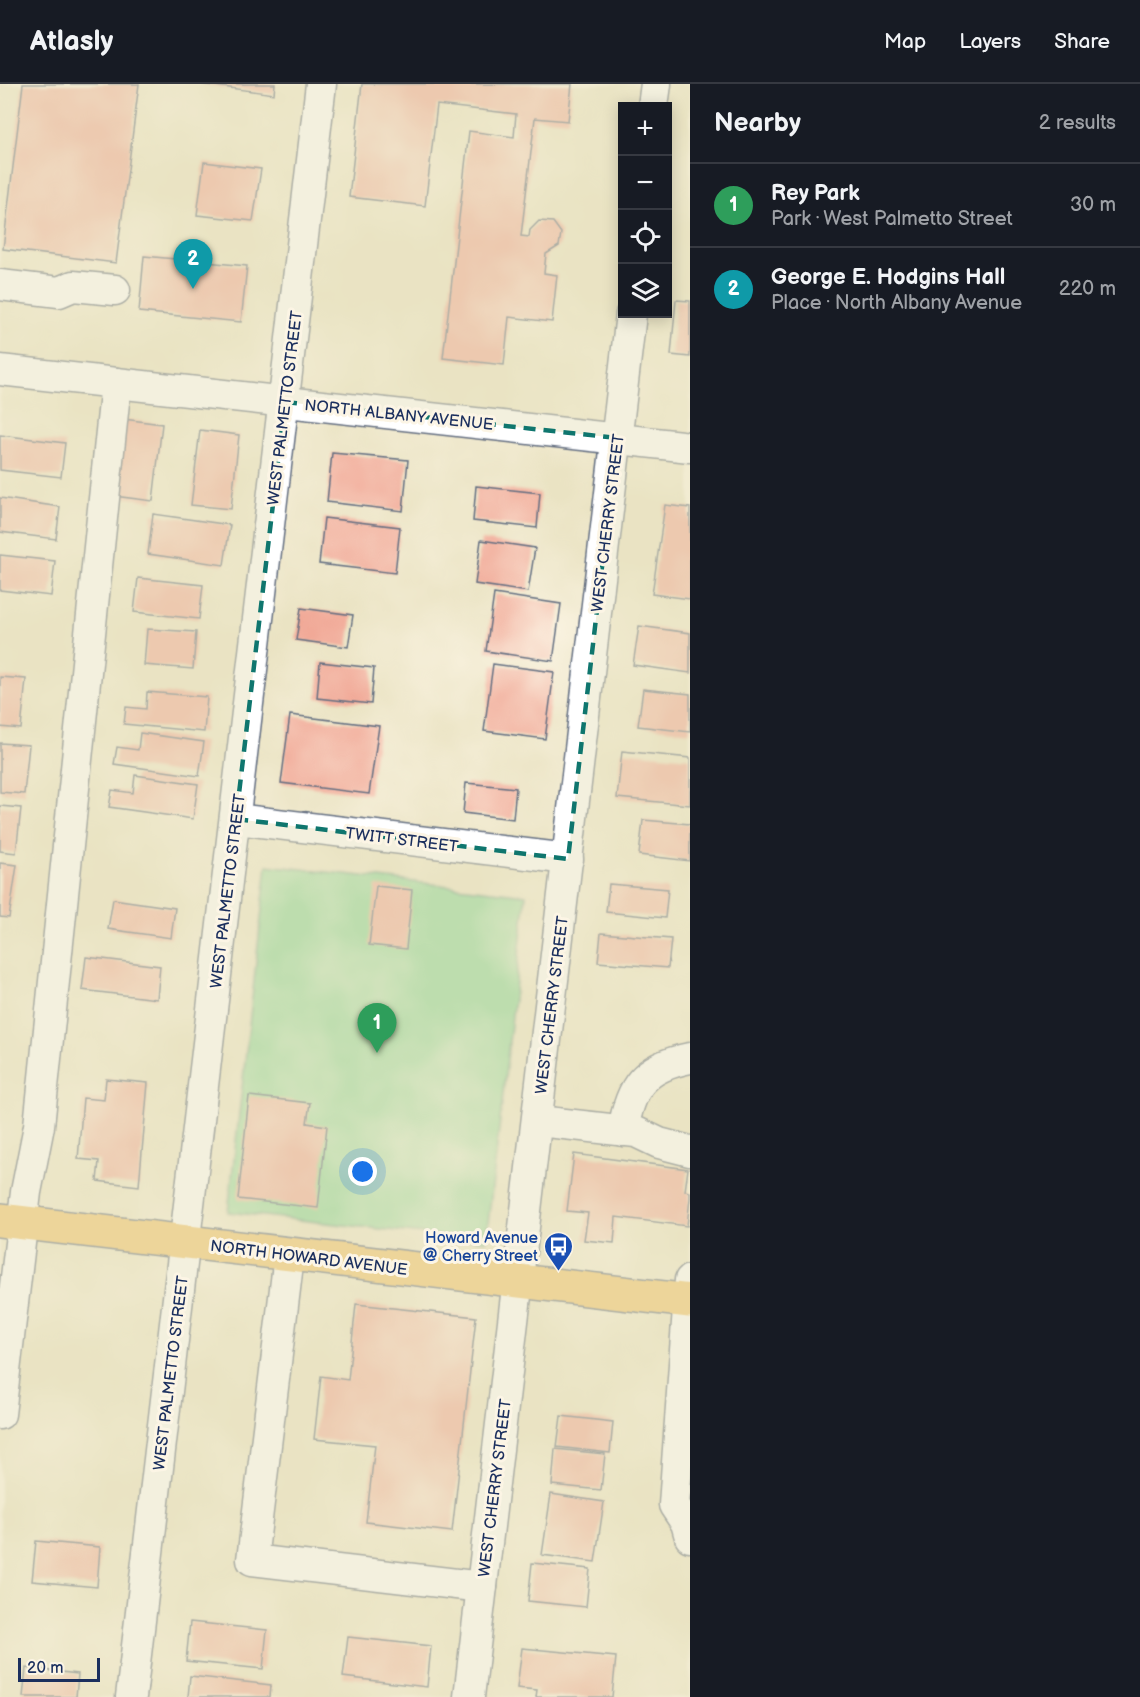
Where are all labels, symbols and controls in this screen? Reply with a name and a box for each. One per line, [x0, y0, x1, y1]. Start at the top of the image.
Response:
text: Atlasly [30, 25, 113, 58]
text: Map [884, 29, 926, 54]
text: Layers [959, 29, 1021, 54]
text: Share [1054, 29, 1110, 54]
map controls [618, 102, 672, 318]
button: + [618, 102, 672, 156]
text: Nearby [714, 108, 801, 139]
text: 2 results [1039, 111, 1116, 135]
button: − [618, 156, 672, 210]
text: Rey Park [771, 180, 860, 207]
text: 1 [729, 193, 738, 217]
text: 30 m [1070, 193, 1116, 217]
text: Park · West Palmetto Street [771, 207, 1013, 231]
button: locate [618, 210, 672, 264]
pin: 2 [174, 240, 212, 289]
button: layers [618, 264, 672, 318]
text: George E. Hodgins Hall [771, 264, 1005, 291]
text: 2 [728, 277, 739, 301]
text: 220 m [1059, 277, 1116, 301]
text: Place · North Albany Avenue [771, 291, 1022, 315]
street label: WEST PALMETTO STREET [264, 309, 307, 507]
street label: NORTH ALBANY AVENUE [303, 396, 494, 435]
street label: WEST CHERRY STREET [588, 433, 629, 613]
street label: WEST PALMETTO STREET [207, 792, 250, 990]
street label: TWITT STREET [344, 824, 460, 857]
street label: WEST CHERRY STREET [532, 915, 573, 1095]
pin: 1 [358, 1004, 397, 1053]
your location [348, 1157, 377, 1186]
place label: Howard Avenue @ Cherry Street [423, 1229, 539, 1266]
bus stop icon: Howard Avenue @ Cherry Street [543, 1230, 575, 1272]
street label: NORTH HOWARD AVENUE [209, 1237, 408, 1280]
street label: WEST PALMETTO STREET [150, 1274, 193, 1472]
street label: WEST CHERRY STREET [475, 1398, 516, 1578]
scale bar [18, 1655, 100, 1682]
text: 20 m [27, 1659, 63, 1678]

